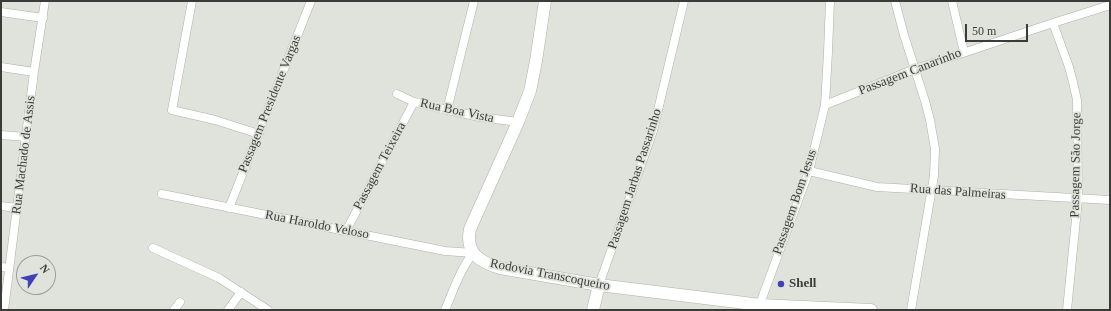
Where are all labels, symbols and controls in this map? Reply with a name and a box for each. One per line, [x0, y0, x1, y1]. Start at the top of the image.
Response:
scale bar [967, 16, 1030, 42]
text: 50 m [972, 24, 996, 38]
street label: Passagem Presidente Vargas [235, 33, 305, 175]
street label: Passagem Canarinho [856, 45, 964, 99]
street label: Rua Machado de Assis [9, 95, 39, 215]
street label: Rua Boa Vista [419, 96, 495, 126]
street label: Passagem Jarbas Passarinho [605, 107, 665, 251]
street label: Passagem São Jorge [1067, 112, 1085, 218]
street label: Passagem Teixeira [350, 120, 410, 212]
street label: Passagem Bom Jesus [770, 147, 820, 257]
street label: Rua das Palmeiras [910, 181, 1006, 203]
street label: Rua Haroldo Veloso [264, 207, 370, 243]
north arrow [16, 255, 56, 295]
street label: Rodovia Transcoqueiro [489, 256, 611, 294]
text: N [38, 262, 52, 275]
place label: Shell [789, 276, 816, 292]
marker: Shell [776, 279, 786, 289]

